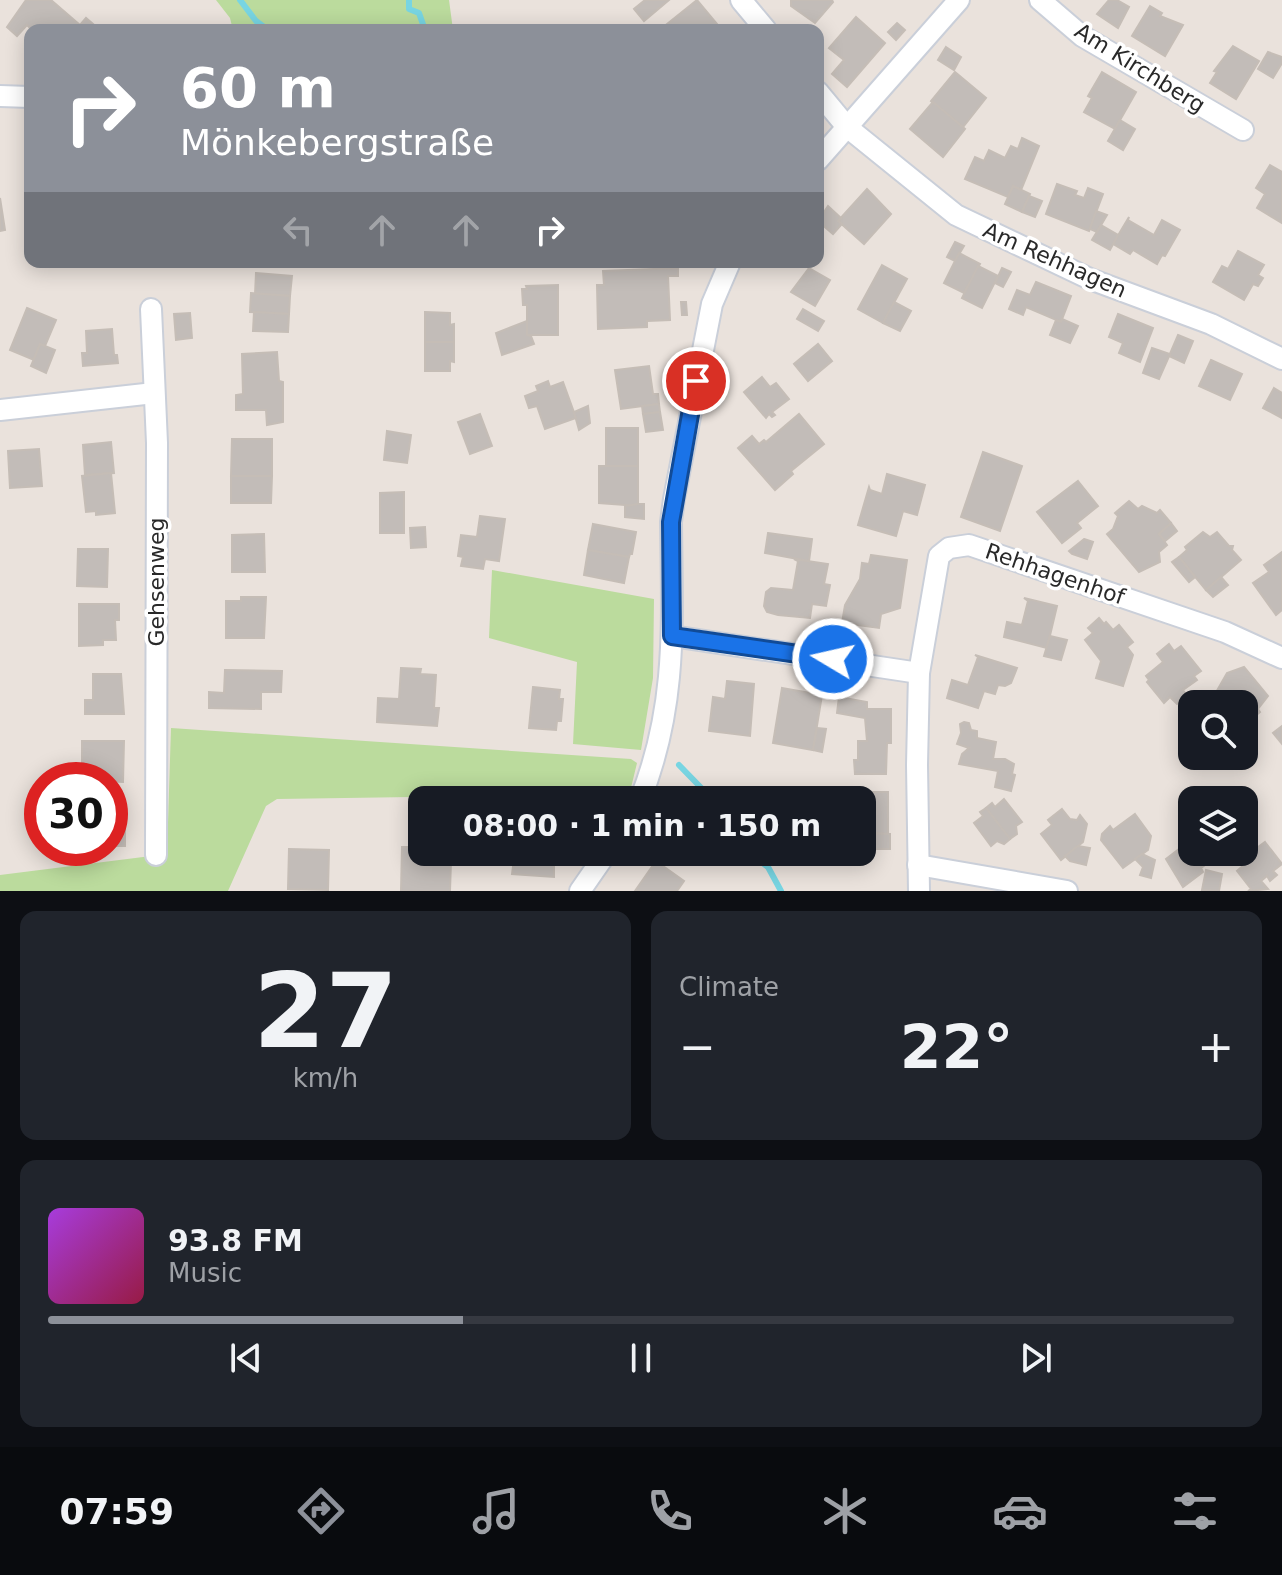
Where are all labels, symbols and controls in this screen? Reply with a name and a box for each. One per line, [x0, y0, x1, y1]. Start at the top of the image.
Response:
street label: Am Kirchberg [1070, 18, 1210, 118]
text: 60 m [180, 55, 336, 120]
icon: right [48, 56, 152, 160]
text: Mönkebergstraße [180, 122, 494, 163]
icon: left [276, 208, 320, 252]
icon: ahead [360, 208, 404, 252]
icon: ahead [444, 208, 488, 252]
icon: right [528, 208, 572, 252]
street label: Am Rehhagen [980, 217, 1130, 303]
pin [662, 347, 730, 415]
icon: arrive [674, 359, 718, 403]
street label: Gehsenweg [144, 518, 169, 646]
street label: Rehhagenhof [982, 538, 1129, 610]
position arrow [791, 617, 875, 701]
map controls [1178, 690, 1258, 866]
button: search [1178, 690, 1258, 770]
speed limit sign: 30 [24, 762, 128, 866]
button: layers [1178, 786, 1258, 866]
text: 08:00 · 1 min · 150 m [463, 808, 821, 843]
text: 27 [253, 950, 398, 1072]
text: Climate [679, 972, 779, 1002]
text: 22° [900, 1012, 1013, 1082]
text: − [679, 1021, 716, 1072]
text: + [1197, 1021, 1234, 1072]
text: km/h [293, 1063, 358, 1093]
text: 93.8 FM [168, 1223, 303, 1258]
text: Music [168, 1258, 242, 1288]
icon: previous [224, 1336, 268, 1380]
icon: pause [619, 1336, 663, 1380]
icon: next [1014, 1336, 1058, 1380]
icon: directions [293, 1483, 349, 1539]
icon: music [468, 1483, 524, 1539]
icon: phone [642, 1483, 698, 1539]
icon: climate [817, 1483, 873, 1539]
icon: car [992, 1483, 1048, 1539]
icon: filters [1167, 1483, 1223, 1539]
text: 07:59 [59, 1491, 174, 1532]

